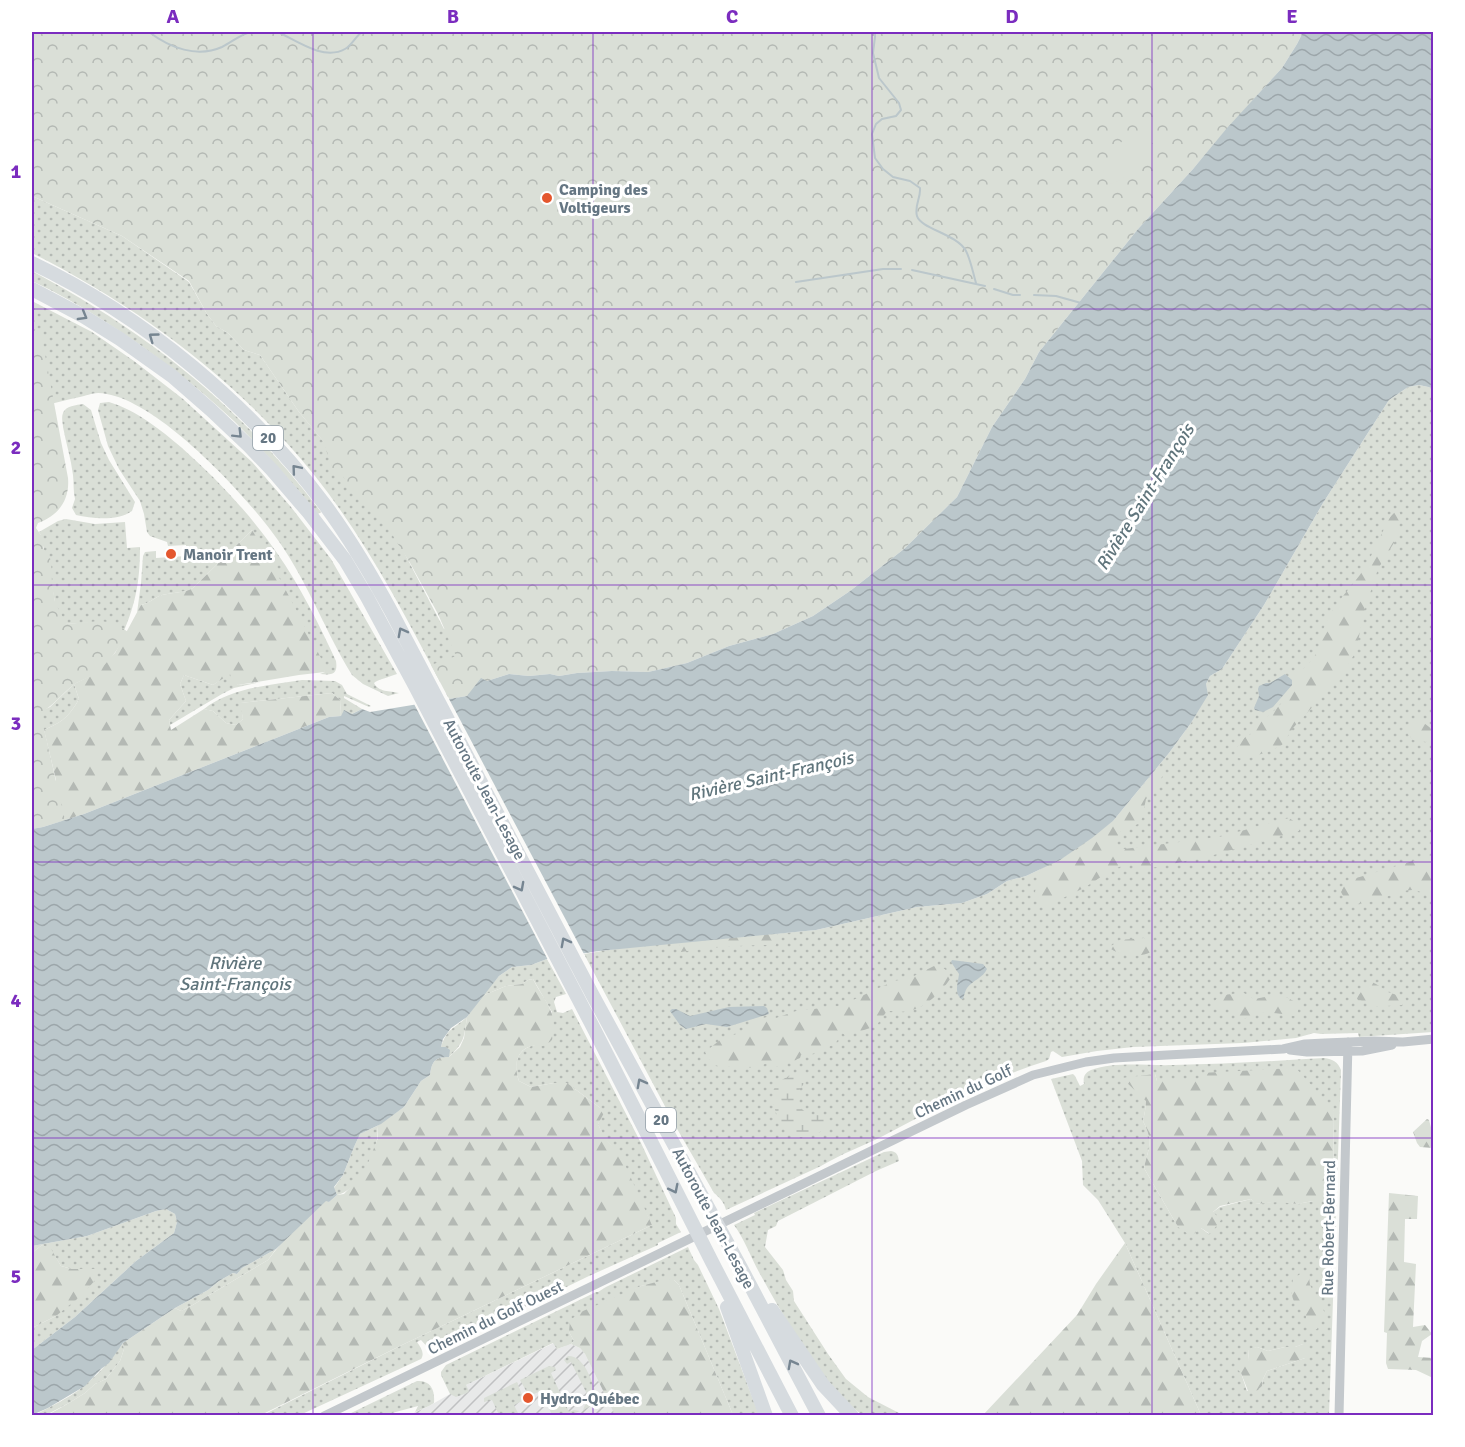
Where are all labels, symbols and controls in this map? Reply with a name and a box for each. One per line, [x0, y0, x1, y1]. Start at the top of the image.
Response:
text: A [167, 4, 180, 29]
text: B [447, 4, 459, 29]
text: C [726, 4, 738, 29]
text: D [1005, 4, 1019, 29]
text: E [1286, 4, 1298, 29]
text: 1 [11, 159, 22, 184]
place label: Camping des Voltigeurs [559, 180, 648, 218]
marker: Camping des Voltigeurs [540, 191, 554, 205]
one-way arrow [77, 309, 87, 320]
one-way arrow [149, 333, 160, 344]
water label: Rivière Saint-François [1091, 418, 1200, 574]
road number: 20 [253, 426, 283, 450]
one-way arrow [230, 427, 241, 438]
text: 2 [11, 435, 21, 460]
one-way arrow [292, 465, 303, 476]
place label: Manoir Trent [183, 545, 273, 565]
marker: Manoir Trent [164, 547, 178, 561]
one-way arrow [398, 628, 409, 638]
text: 3 [11, 711, 21, 736]
street label: Autoroute Jean-Lesage [438, 716, 530, 863]
water label: Rivière Saint-François [687, 746, 857, 806]
one-way arrow [513, 881, 524, 891]
one-way arrow [561, 938, 572, 949]
water label: Rivière Saint-François [179, 952, 293, 995]
text: 4 [11, 988, 22, 1013]
street label: Chemin du Golf [912, 1060, 1016, 1123]
one-way arrow [637, 1079, 648, 1090]
road number: 20 [646, 1108, 676, 1132]
street label: Autoroute Jean-Lesage [667, 1145, 759, 1292]
street label: Rue Robert-Bernard [1318, 1160, 1340, 1296]
one-way arrow [667, 1182, 679, 1193]
text: 5 [11, 1264, 21, 1289]
street label: Chemin du Golf Ouest [424, 1276, 567, 1359]
one-way arrow [787, 1359, 799, 1370]
place label: Hydro-Québec [540, 1389, 640, 1409]
marker: Hydro-Québec [521, 1391, 535, 1405]

